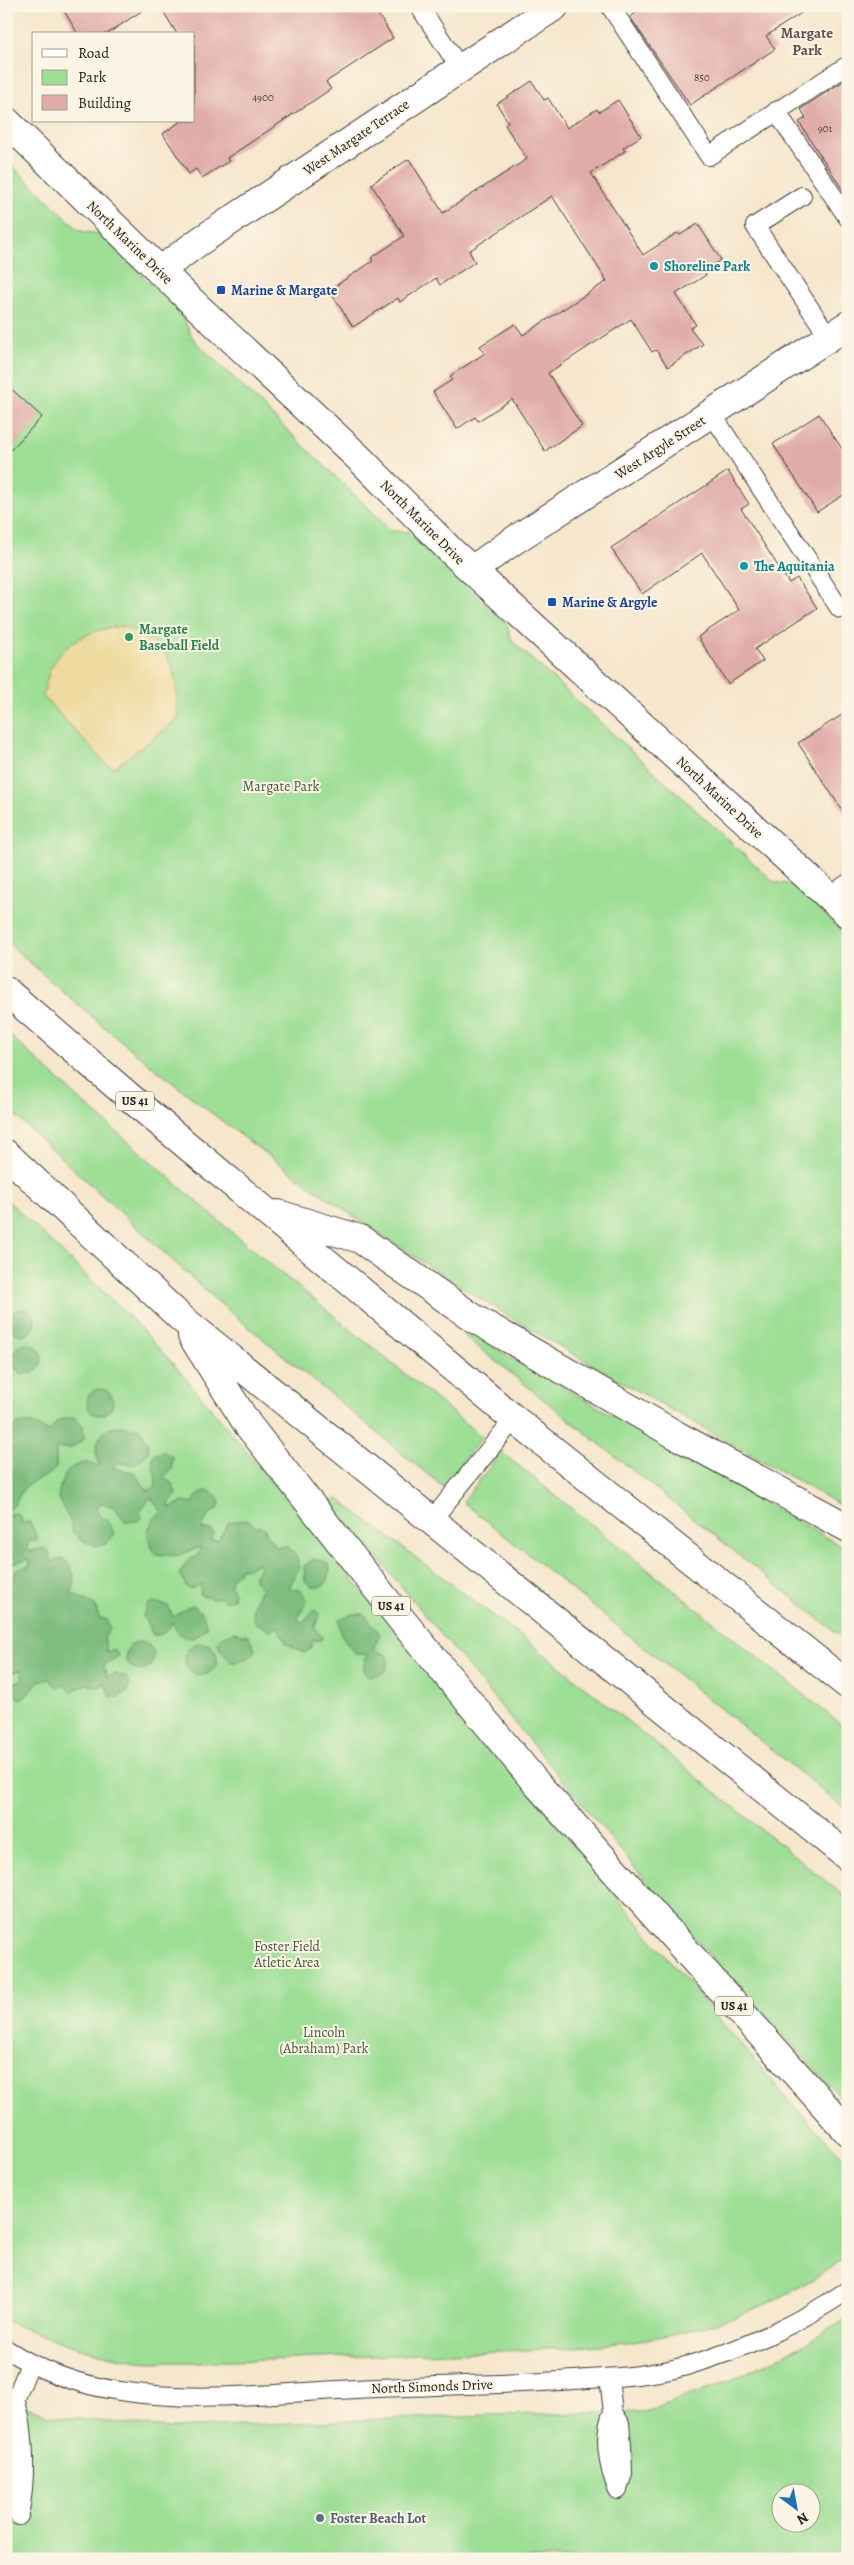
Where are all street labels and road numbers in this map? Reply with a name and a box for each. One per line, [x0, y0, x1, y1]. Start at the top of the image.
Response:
street label: West Margate Terrace [299, 95, 413, 181]
street label: North Marine Drive [83, 196, 177, 288]
street label: West Argyle Street [610, 411, 710, 484]
street label: North Marine Drive [376, 476, 469, 569]
street label: North Marine Drive [672, 752, 767, 843]
road number: US 41 [116, 1092, 154, 1110]
road number: US 41 [372, 1596, 410, 1615]
road number: US 41 [715, 1996, 753, 2015]
street label: North Simonds Drive [371, 2375, 493, 2398]

